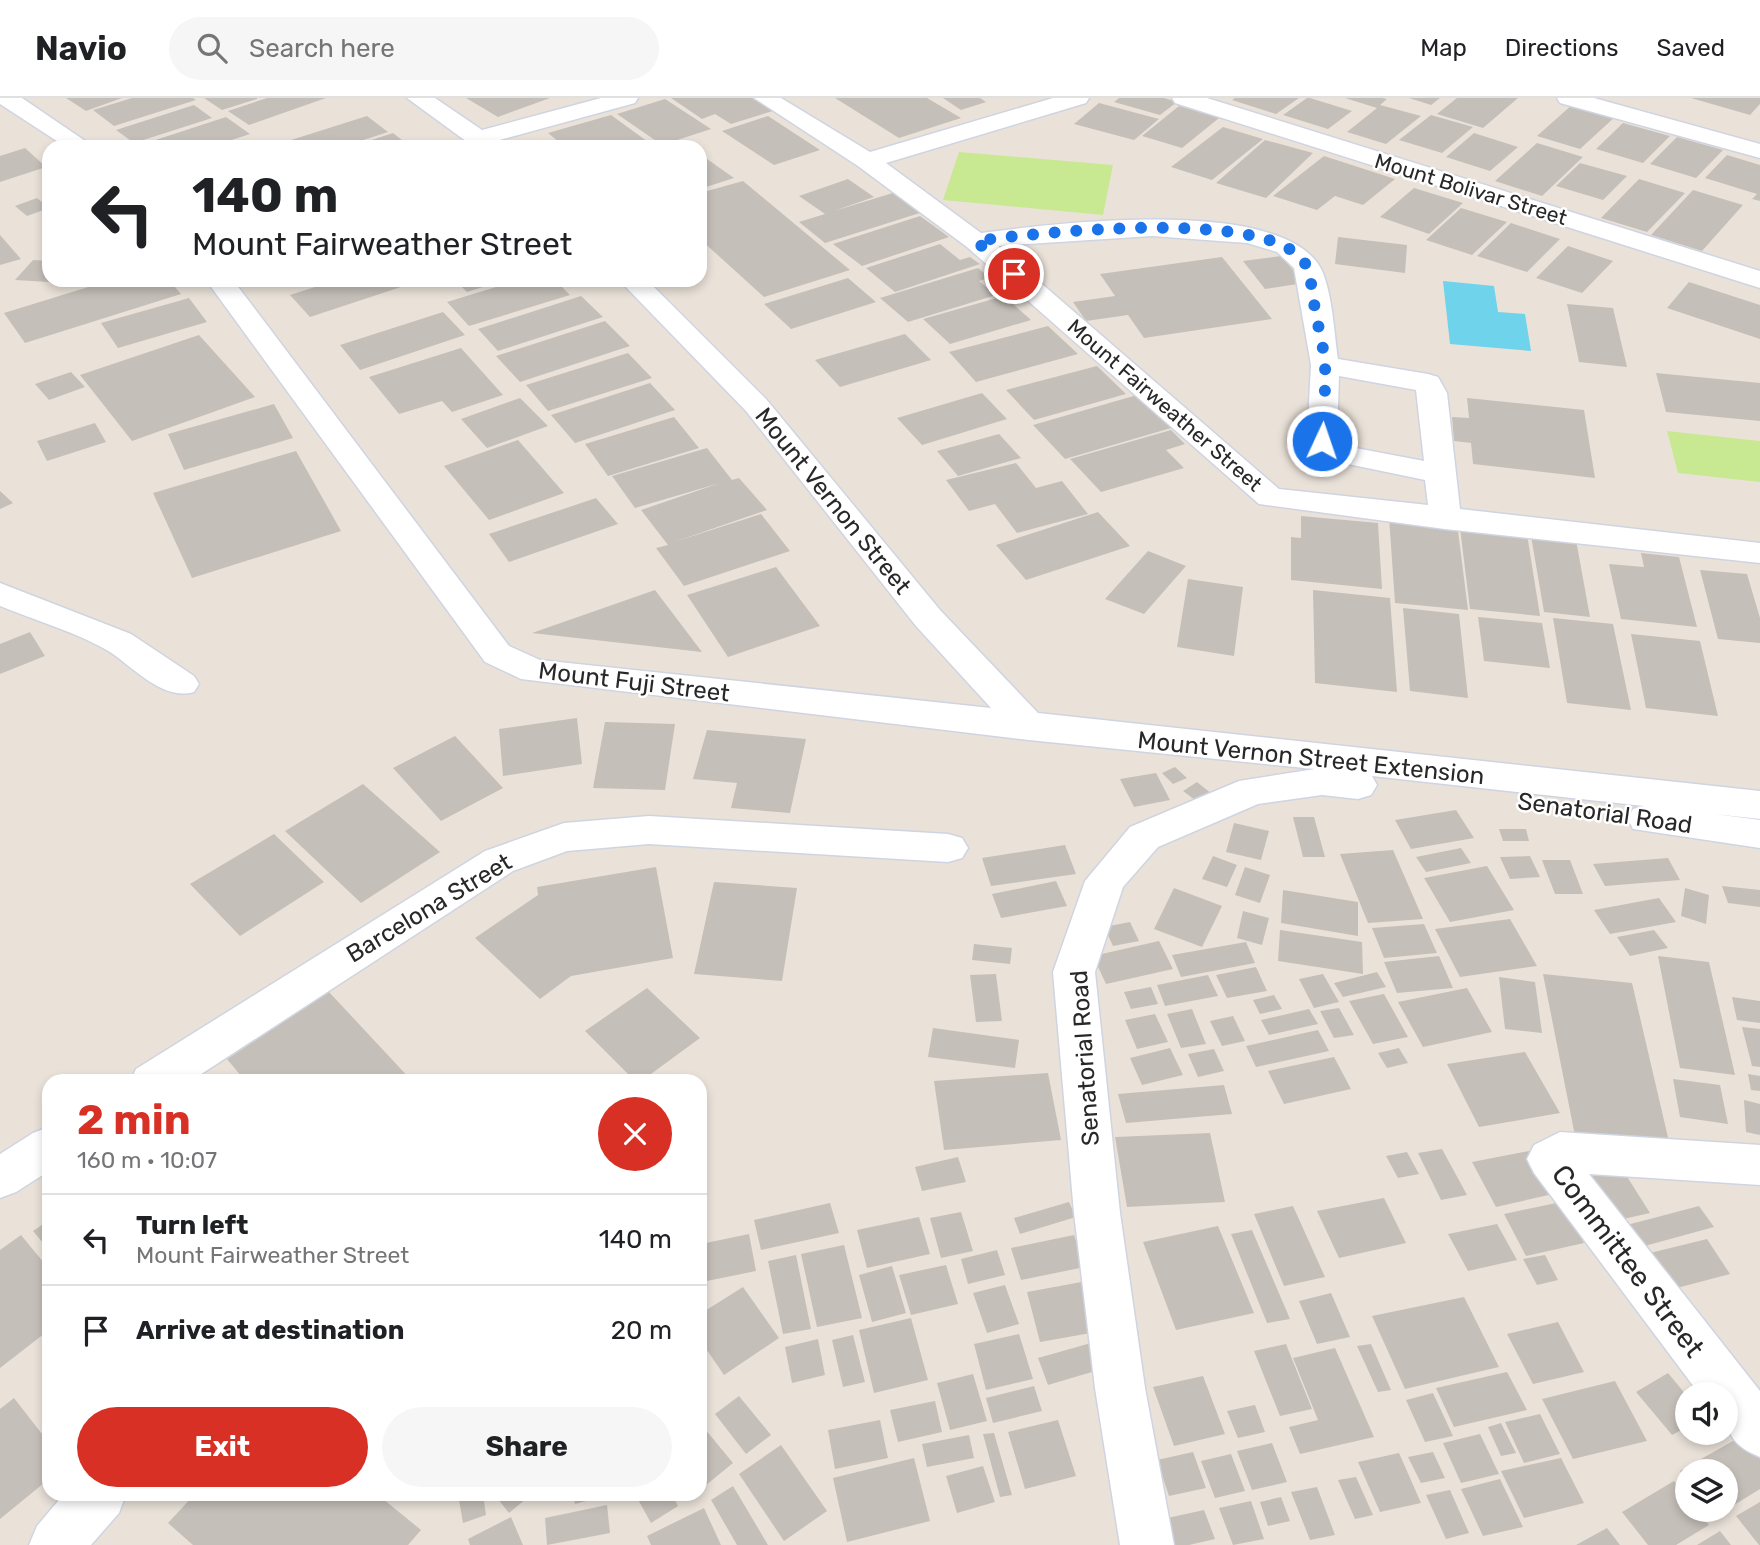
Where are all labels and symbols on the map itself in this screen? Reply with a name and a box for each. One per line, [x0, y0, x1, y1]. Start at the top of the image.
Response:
street label: Mount Bolivar Street [1372, 148, 1570, 230]
pin [984, 244, 1044, 304]
street label: Mount Fairweather Street [1063, 314, 1267, 496]
street label: Mount Vernon Street [749, 402, 917, 600]
position arrow [1285, 404, 1359, 478]
street label: Mount Fuji Street [537, 656, 731, 708]
street label: Mount Vernon Street Extension [1136, 726, 1486, 790]
street label: Senatorial Road [1516, 787, 1694, 839]
street label: Barcelona Street [341, 848, 517, 968]
street label: Senatorial Road [1065, 969, 1105, 1147]
street label: Committee Street [1545, 1158, 1711, 1364]

